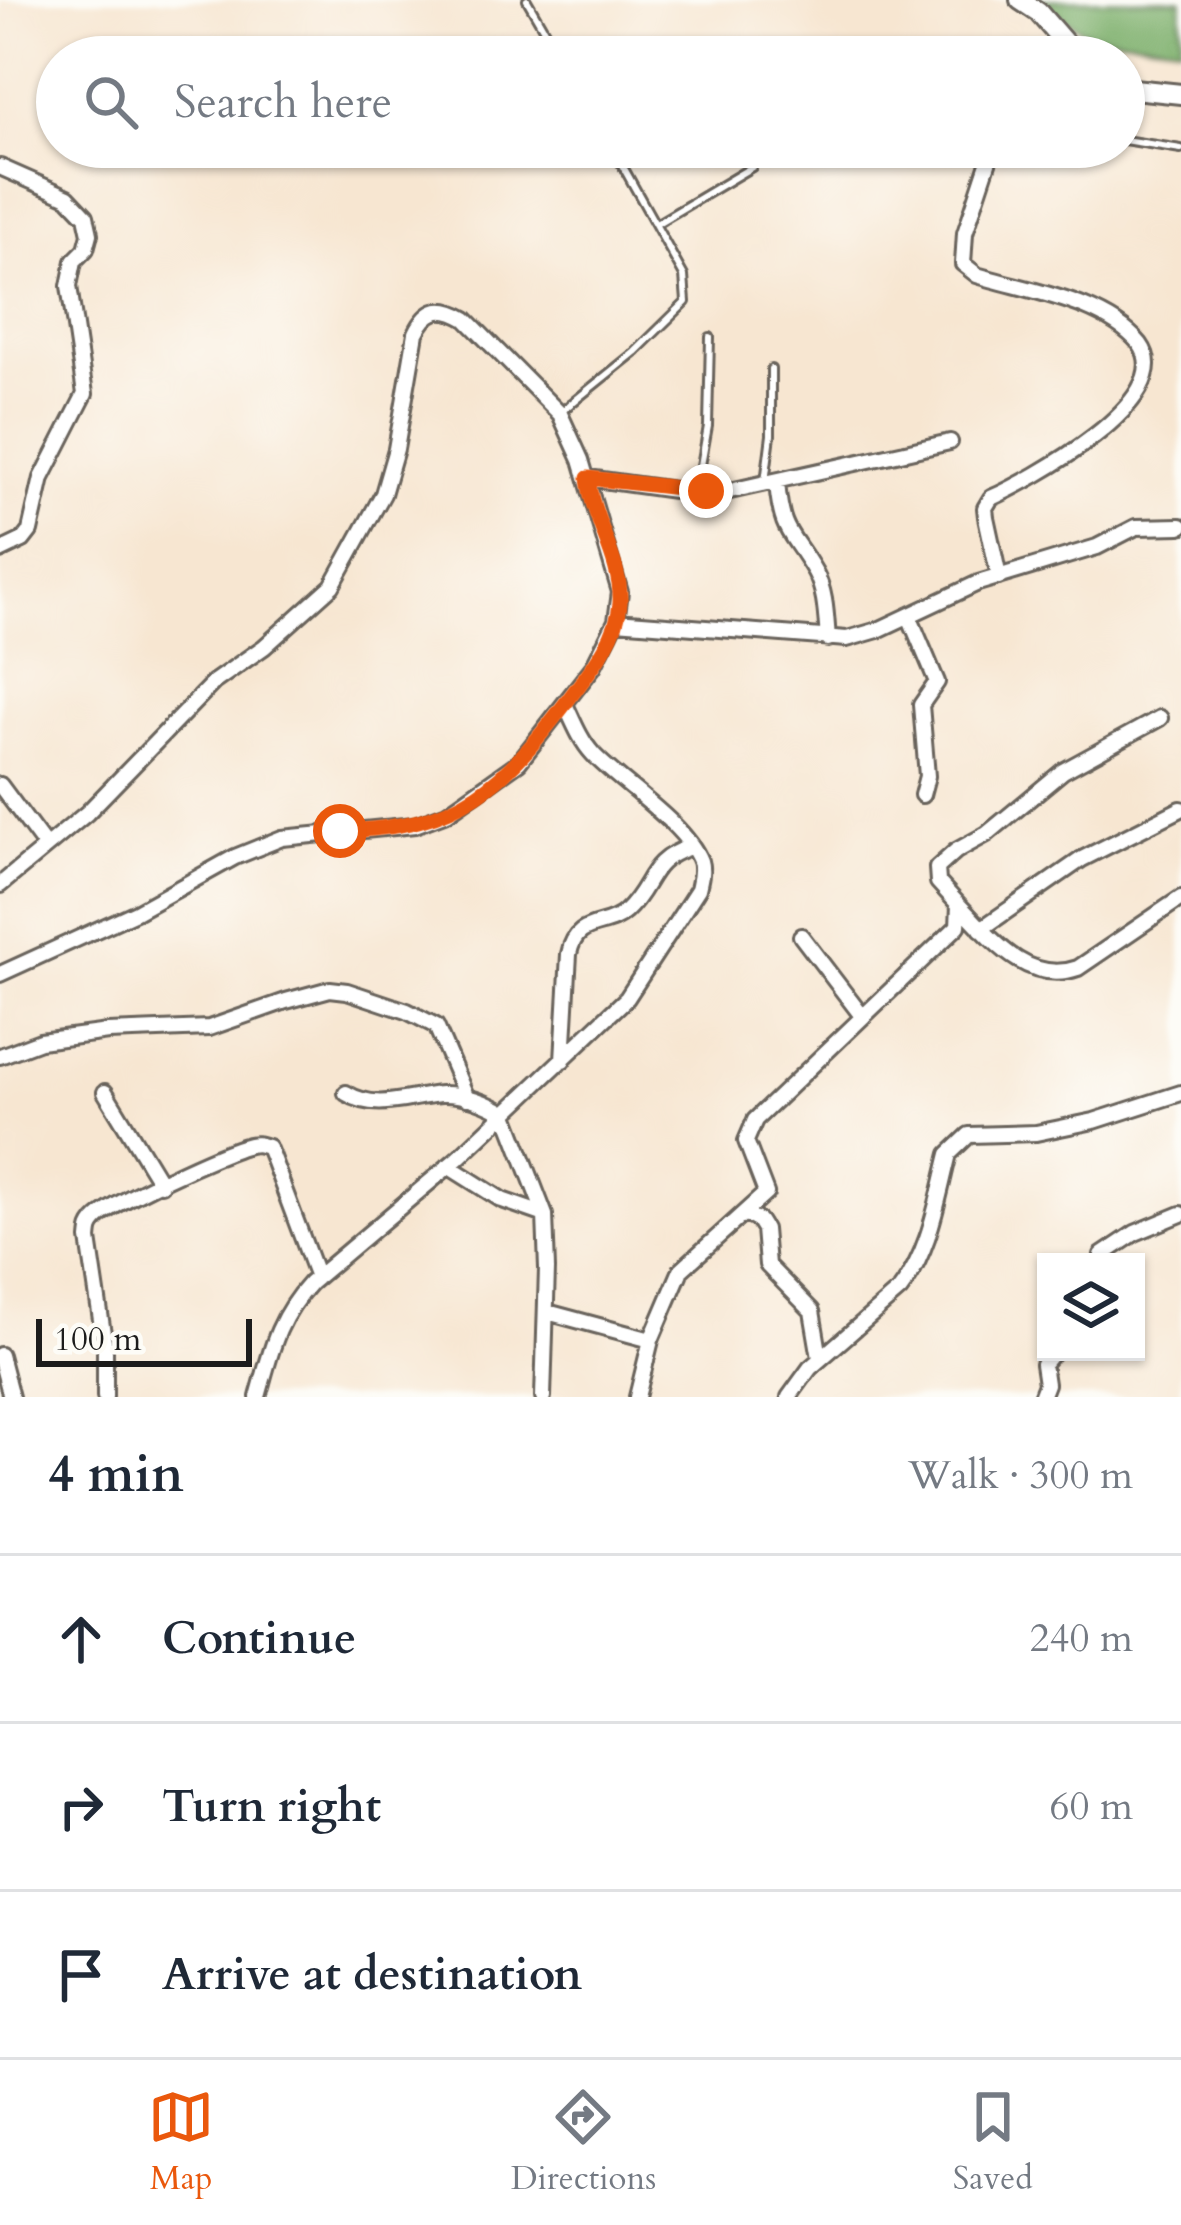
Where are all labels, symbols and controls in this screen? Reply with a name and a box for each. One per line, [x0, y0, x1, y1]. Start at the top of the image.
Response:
search box [36, 36, 1145, 168]
icon: search [78, 69, 144, 135]
text: Search here [174, 72, 392, 133]
route end [679, 464, 733, 518]
route start [313, 804, 367, 858]
map controls [1037, 1253, 1145, 1361]
button: layers [1037, 1253, 1145, 1361]
scale bar [36, 1313, 252, 1366]
text: 100 m [54, 1317, 141, 1362]
text: 4 min [48, 1440, 184, 1510]
text: Walk · 300 m [908, 1449, 1133, 1502]
icon: ahead [48, 1606, 114, 1672]
text: Continue [162, 1608, 356, 1669]
text: 240 m [1030, 1612, 1133, 1665]
icon: right [48, 1774, 114, 1840]
text: Turn right [162, 1776, 381, 1837]
text: 60 m [1050, 1780, 1133, 1833]
icon: arrive [48, 1942, 114, 2008]
text: Arrive at destination [162, 1944, 582, 2005]
tab: Map [148, 2084, 214, 2201]
tab: Directions [511, 2084, 656, 2201]
tab: Saved [953, 2084, 1033, 2201]

